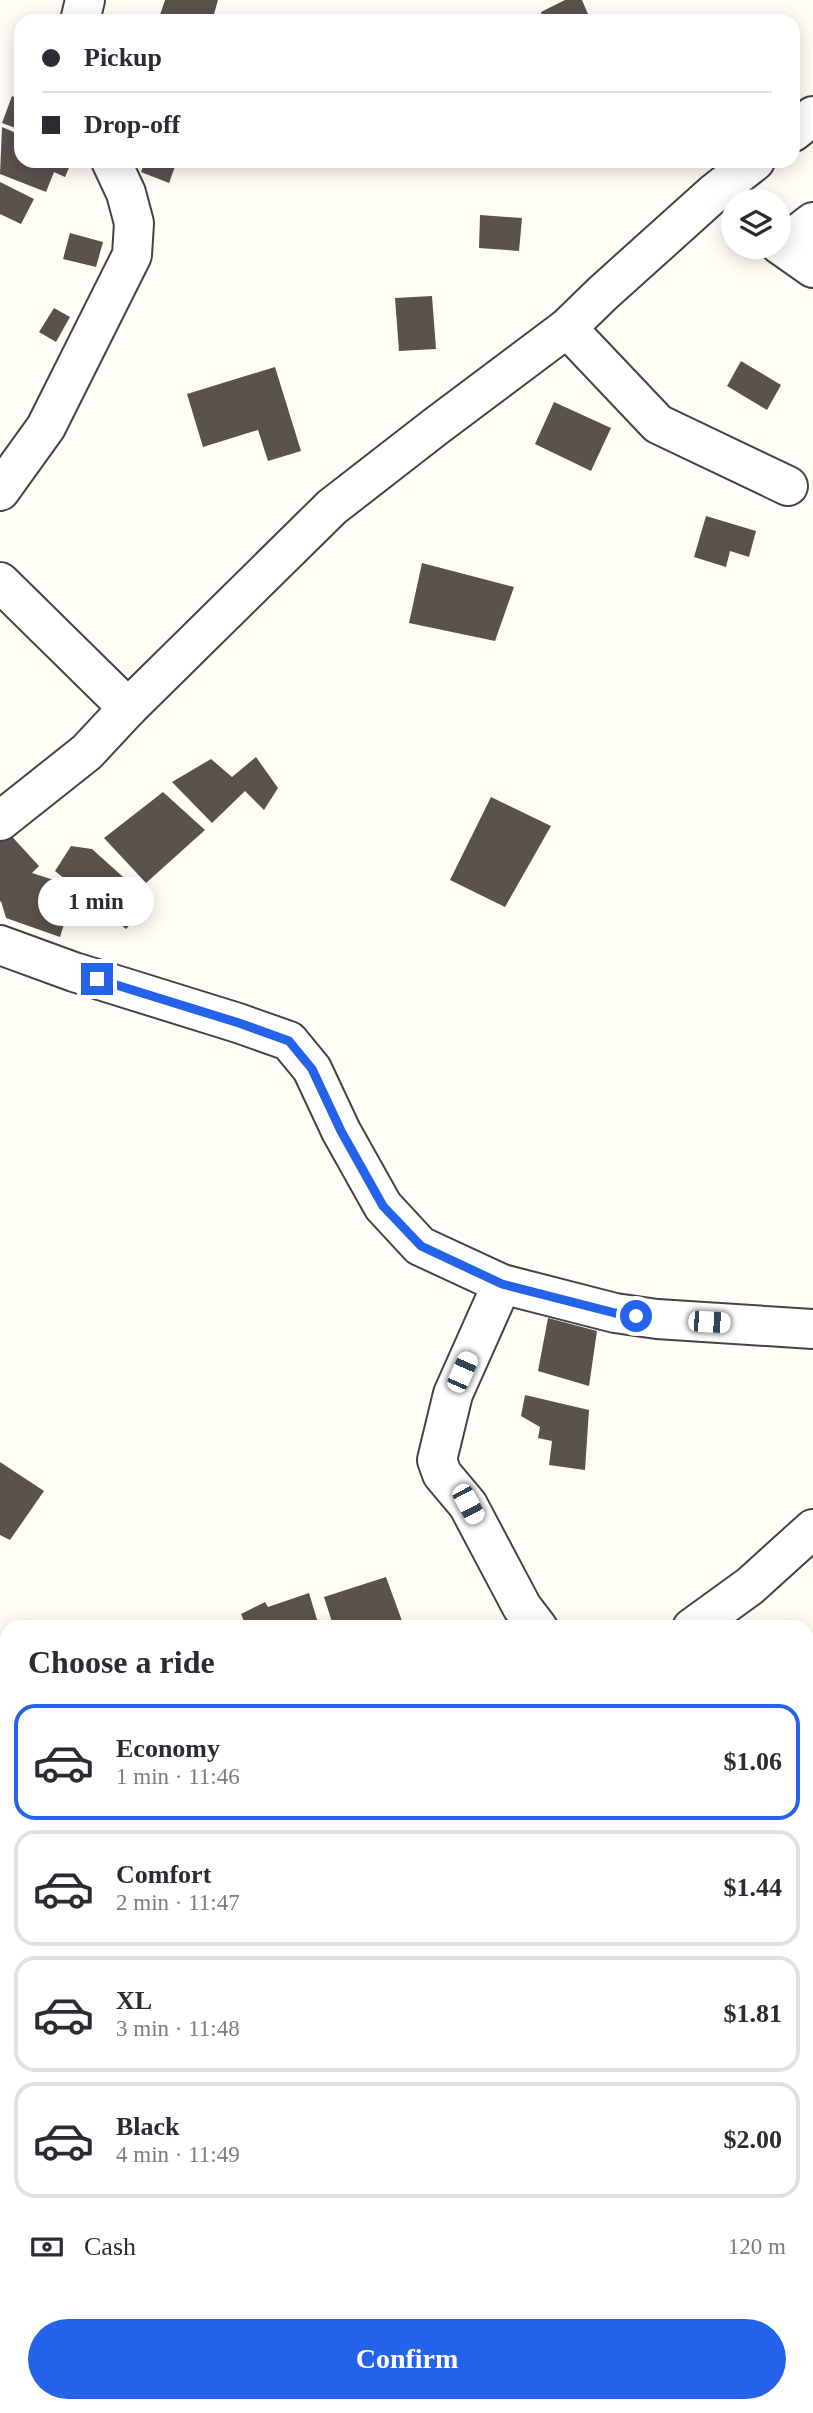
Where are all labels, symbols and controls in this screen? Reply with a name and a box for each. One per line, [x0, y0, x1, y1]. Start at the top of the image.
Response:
text: Pickup [84, 43, 162, 72]
text: Drop-off [84, 110, 180, 139]
map controls [721, 189, 791, 259]
button: layers [721, 189, 791, 259]
callout: 1 min [39, 878, 155, 926]
text: 1 min [68, 889, 124, 914]
route end [81, 963, 113, 995]
route start [620, 1300, 652, 1332]
car [688, 1310, 731, 1334]
car [444, 1349, 481, 1395]
car [449, 1481, 488, 1527]
text: Choose a ride [28, 1644, 215, 1680]
icon: car [32, 1731, 95, 1794]
text: Economy [116, 1734, 220, 1763]
text: $1.06 [724, 1747, 782, 1776]
text: 1 min · 11:46 [116, 1764, 240, 1789]
icon: car [32, 1857, 95, 1920]
text: Comfort [116, 1860, 211, 1889]
text: $1.44 [724, 1873, 782, 1902]
text: 2 min · 11:47 [116, 1890, 240, 1915]
icon: car [32, 1983, 95, 2046]
text: XL [116, 1986, 152, 2015]
text: $1.81 [724, 1999, 782, 2028]
text: 3 min · 11:48 [116, 2016, 240, 2041]
icon: car [32, 2109, 95, 2172]
text: Black [116, 2112, 180, 2141]
text: $2.00 [724, 2125, 782, 2154]
text: 4 min · 11:49 [116, 2142, 240, 2167]
icon: cash [28, 2228, 66, 2266]
text: Cash [84, 2232, 136, 2261]
text: 120 m [728, 2234, 786, 2259]
button: Confirm [28, 2319, 786, 2399]

